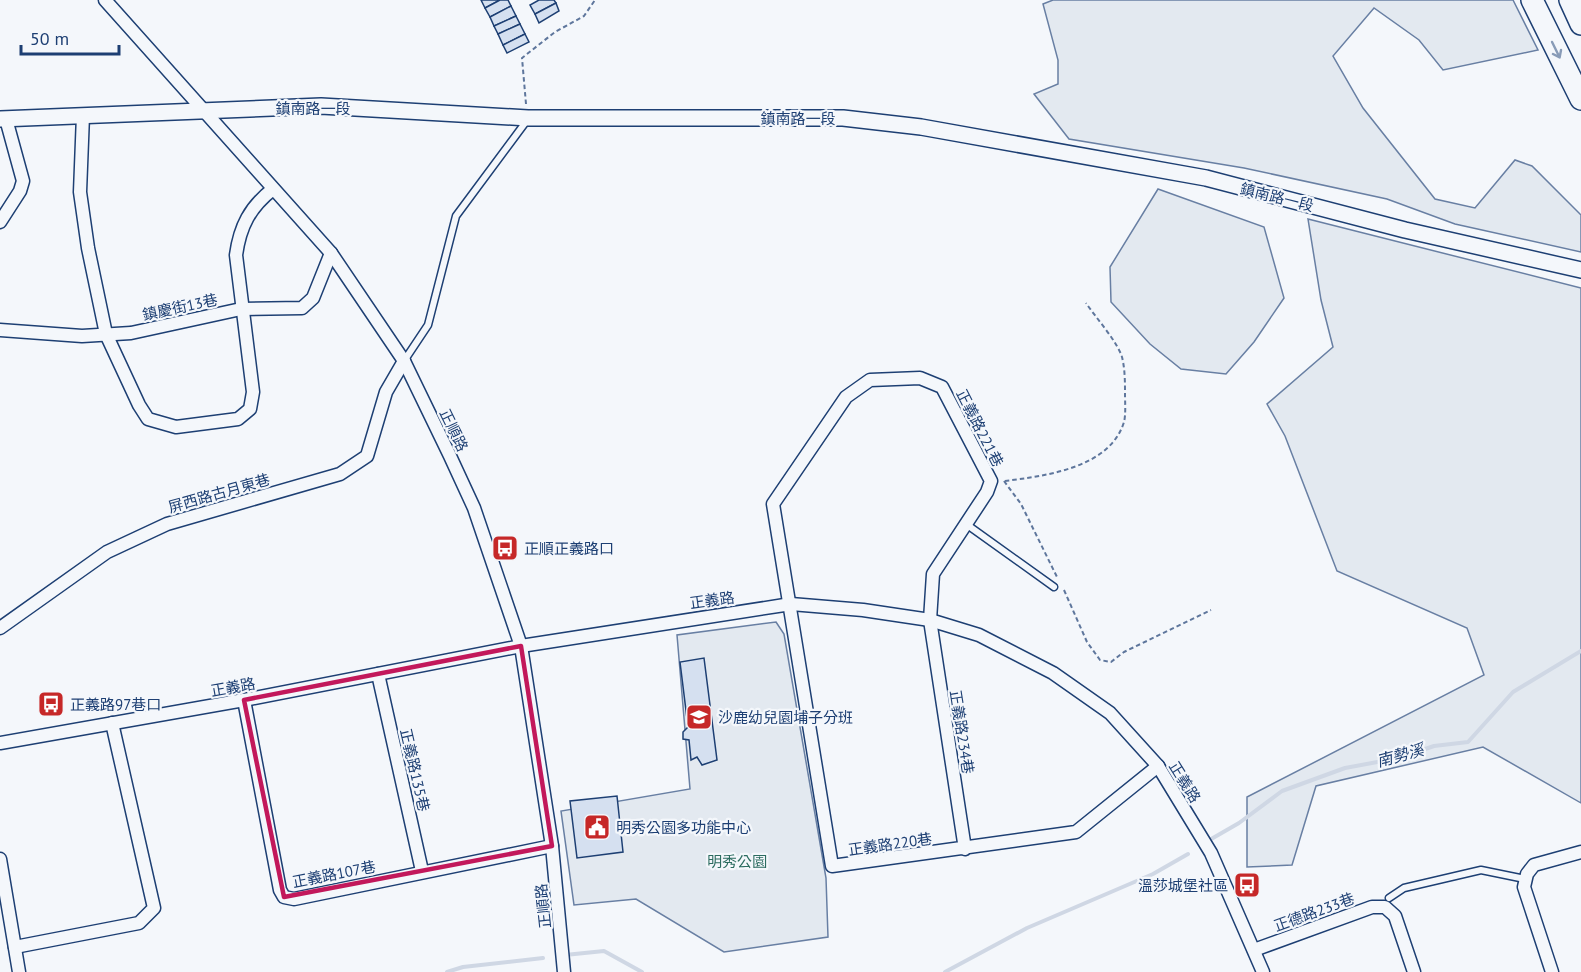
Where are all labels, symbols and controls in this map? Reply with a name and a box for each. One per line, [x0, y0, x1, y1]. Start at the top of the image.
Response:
scale bar [21, 18, 118, 56]
text: 50 m [30, 27, 69, 50]
one-way arrow [1551, 40, 1563, 58]
street label: 鎮南路一段 [275, 99, 351, 118]
street label: 鎮南路一段 [760, 109, 836, 128]
street label: 鎮南路一段 [1238, 179, 1316, 215]
street label: 鎮慶街13巷 [141, 290, 219, 324]
street label: 正義路221巷 [952, 386, 1008, 470]
street label: 正順路 [436, 406, 472, 454]
street label: 屏西路古月東巷 [166, 469, 272, 517]
bus stop icon: 正順正義路口 [490, 533, 520, 563]
place label: 正順正義路口 [524, 539, 614, 558]
street label: 正義路 [688, 587, 736, 613]
street label: 正義路 [209, 674, 257, 700]
bus stop icon: 正義路97巷口 [36, 689, 66, 719]
street label: 正義路234巷 [946, 689, 978, 775]
place label: 正義路97巷口 [70, 695, 161, 714]
school or university icon: 沙鹿幼兒園埔子分班 [684, 702, 714, 732]
place label: 沙鹿幼兒園埔子分班 [718, 708, 853, 727]
street label: 正義路135巷 [396, 727, 434, 813]
water label: 南勢溪 [1374, 739, 1428, 771]
street label: 正義路 [1165, 758, 1205, 806]
public building icon: 明秀公園多功能中心 [582, 812, 612, 842]
place label: 明秀公園多功能中心 [616, 818, 751, 837]
street label: 正義路220巷 [847, 829, 933, 859]
park label: 明秀公園 [707, 852, 767, 871]
street label: 正義路107巷 [291, 857, 377, 891]
bus stop icon: 溫莎城堡社區 [1232, 870, 1262, 900]
place label: 溫莎城堡社區 [1138, 876, 1228, 895]
street label: 正順路 [531, 883, 555, 929]
street label: 正德路233巷 [1271, 889, 1357, 935]

